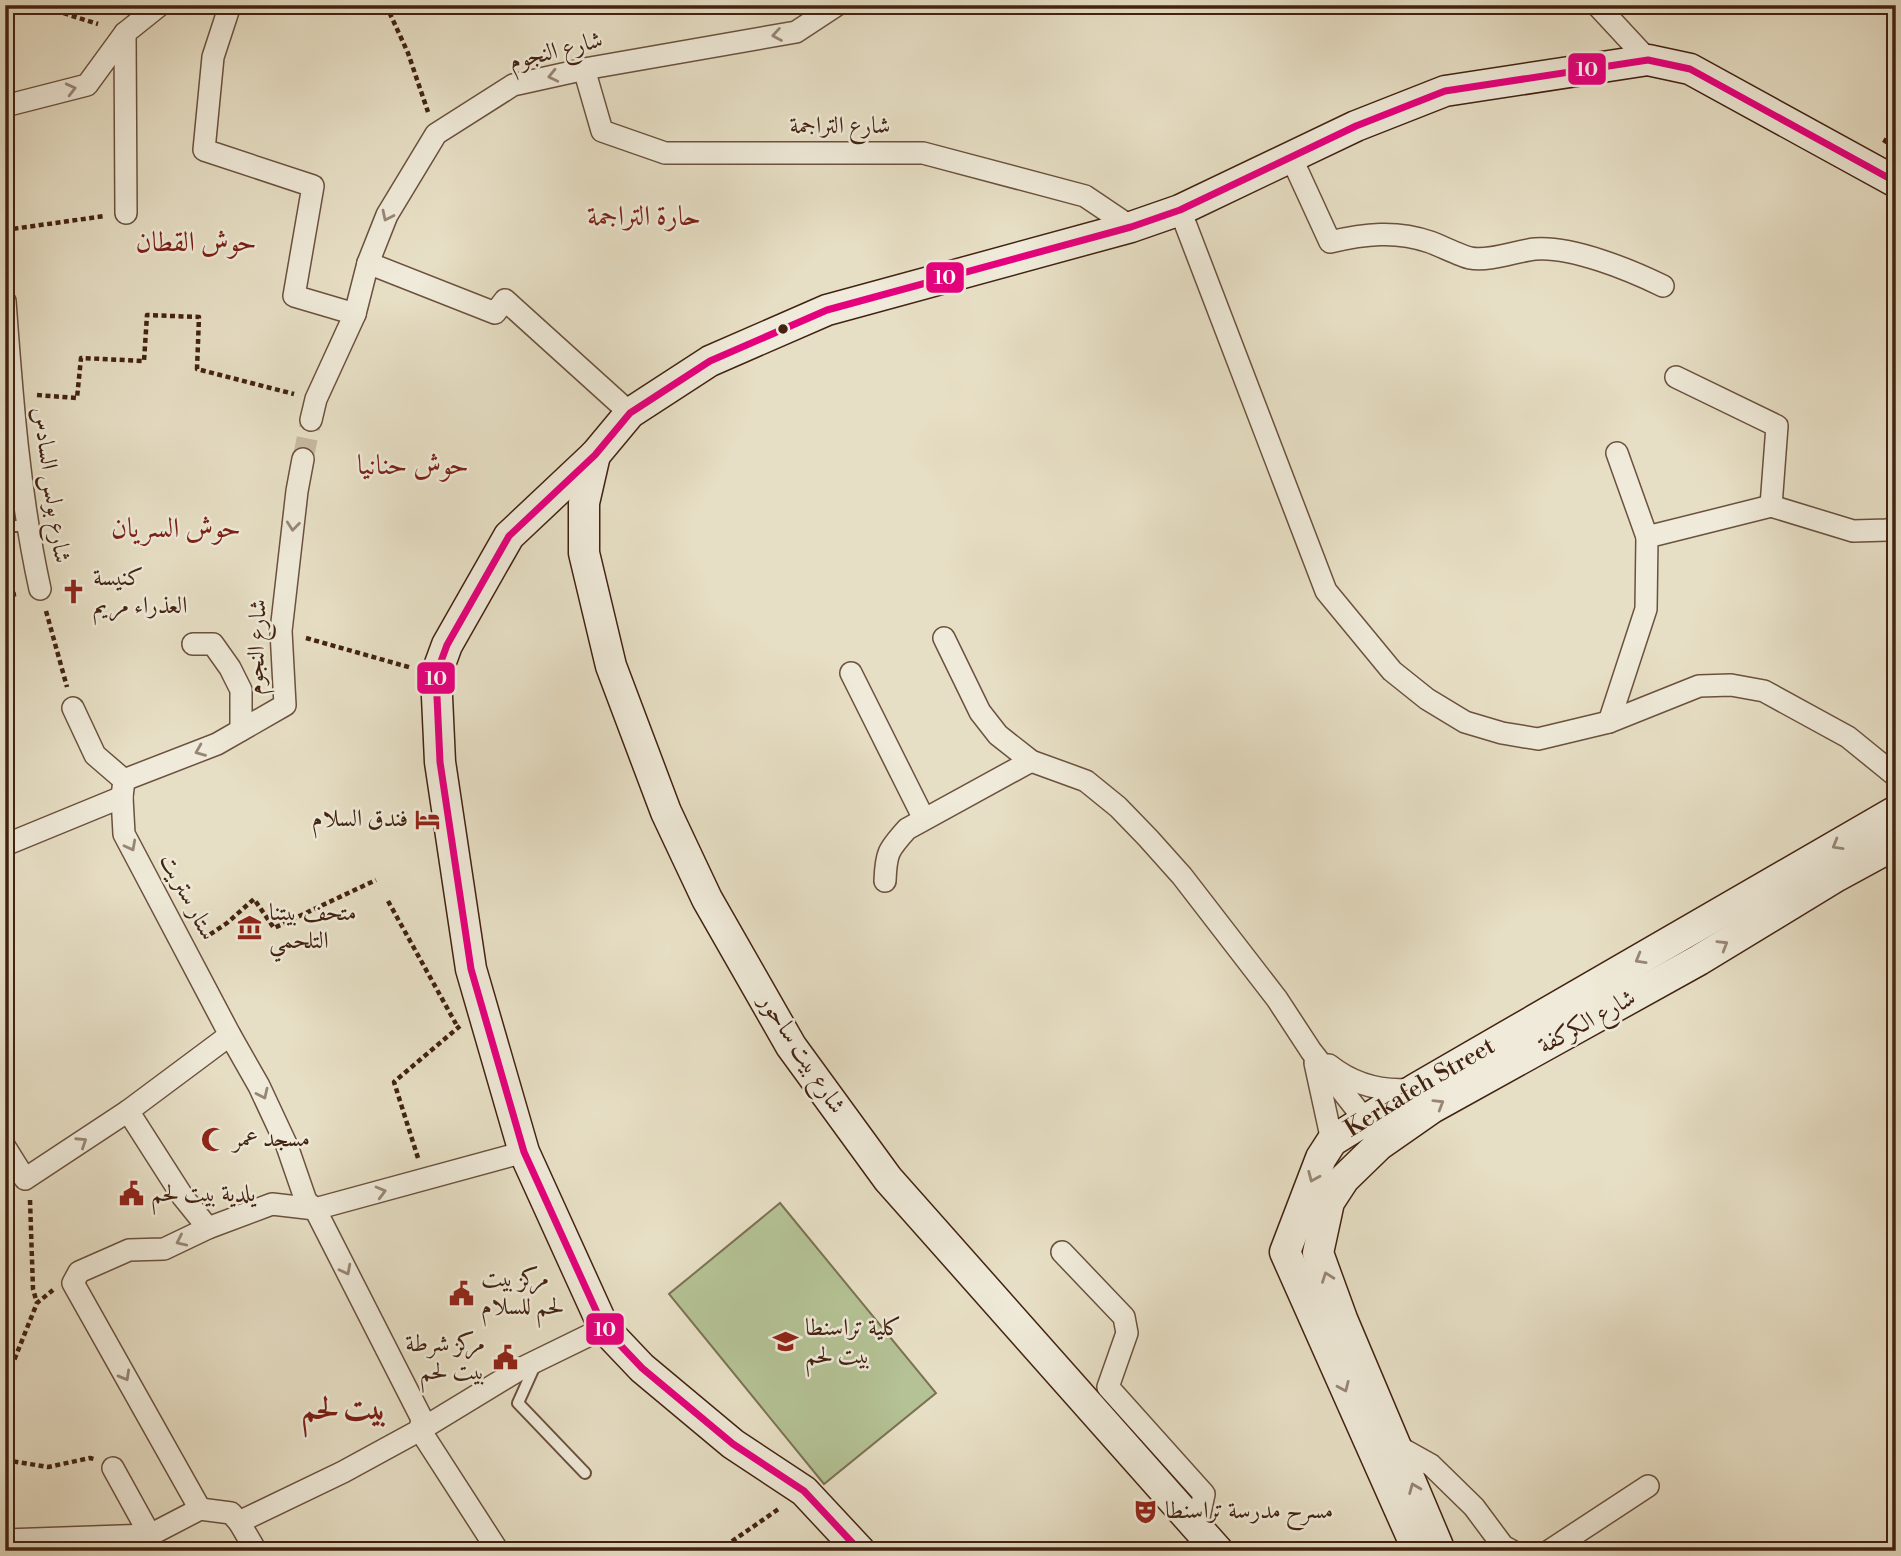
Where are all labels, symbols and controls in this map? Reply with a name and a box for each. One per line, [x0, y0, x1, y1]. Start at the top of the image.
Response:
street label: شارع النجوم [506, 25, 607, 82]
one-way arrow [771, 27, 783, 42]
line badge: 10 [1567, 52, 1607, 86]
text: 10 [1576, 58, 1598, 82]
one-way arrow [547, 68, 559, 83]
one-way arrow [65, 83, 77, 97]
street label: شارع التراجمة [789, 111, 891, 145]
district label: حارة التراجمة [587, 199, 701, 234]
one-way arrow [382, 209, 396, 221]
district label: حوش القطان [136, 225, 256, 260]
line badge: 10 [925, 261, 965, 294]
text: 10 [934, 266, 956, 290]
unlabelled marker [776, 322, 790, 336]
street label: شارع بولس السادس [21, 405, 77, 566]
district label: حوش حنانيا [357, 448, 469, 483]
district label: حوش السريان [111, 511, 241, 546]
one-way arrow [285, 520, 300, 532]
place label: كنيسة العذراء مريم [93, 563, 187, 626]
church icon: كنيسة العذراء مريم [59, 578, 87, 606]
street label: شارع النجوم [240, 599, 279, 695]
line badge: 10 [416, 661, 456, 695]
text: 10 [425, 667, 447, 691]
one-way arrow [195, 743, 207, 757]
place label: فندق السلام [312, 804, 408, 839]
hotel icon: فندق السلام [414, 805, 442, 833]
one-way arrow [1831, 837, 1844, 850]
one-way arrow [122, 839, 136, 851]
street label: ستار ستريت [153, 848, 223, 946]
place label: متحف بيتنا التلحمي [269, 898, 357, 963]
museum icon: متحف بيتنا التلحمي [235, 913, 263, 941]
one-way arrow [1716, 941, 1729, 954]
one-way arrow [1635, 951, 1647, 964]
street label: شارع الكركفة [1533, 983, 1643, 1065]
street label: شارع بيت ساحور [748, 987, 852, 1122]
street label: Kerkafeh Street [1339, 1031, 1501, 1144]
one-way arrow [255, 1087, 269, 1099]
one-way arrow [1432, 1099, 1445, 1112]
place label: مسجد عمر [230, 1124, 310, 1154]
mosque icon: مسجد عمر [199, 1125, 227, 1153]
one-way arrow [75, 1137, 88, 1150]
one-way arrow [1308, 1171, 1322, 1183]
place label: يلدية بيت لحم [151, 1179, 257, 1215]
public building icon: يلدية بيت لحم [117, 1180, 145, 1208]
one-way arrow [375, 1185, 387, 1200]
one-way arrow [176, 1233, 188, 1247]
one-way arrow [338, 1263, 352, 1275]
place label: مركز بيت لحم للسلام [481, 1264, 564, 1328]
one-way arrow [1321, 1272, 1335, 1284]
public building icon: مركز بيت لحم للسلام [447, 1279, 475, 1307]
line badge: 10 [585, 1312, 625, 1346]
place label: كلية تراسنطا بيت لحم [805, 1313, 902, 1377]
text: 10 [594, 1318, 616, 1342]
school or university icon: كلية تراسنطا بيت لحم [771, 1328, 799, 1356]
place label: مركز شرطة بيت لحم [405, 1329, 485, 1393]
public building icon: مركز شرطة بيت لحم [491, 1344, 519, 1372]
one-way arrow [117, 1368, 130, 1381]
one-way arrow [1336, 1380, 1350, 1393]
district label: بيت لحم [301, 1389, 387, 1438]
one-way arrow [1408, 1482, 1422, 1495]
place label: مسرح مدرسة تراسنطا [1165, 1496, 1333, 1531]
theatre icon: مسرح مدرسة تراسنطا [1131, 1497, 1159, 1525]

